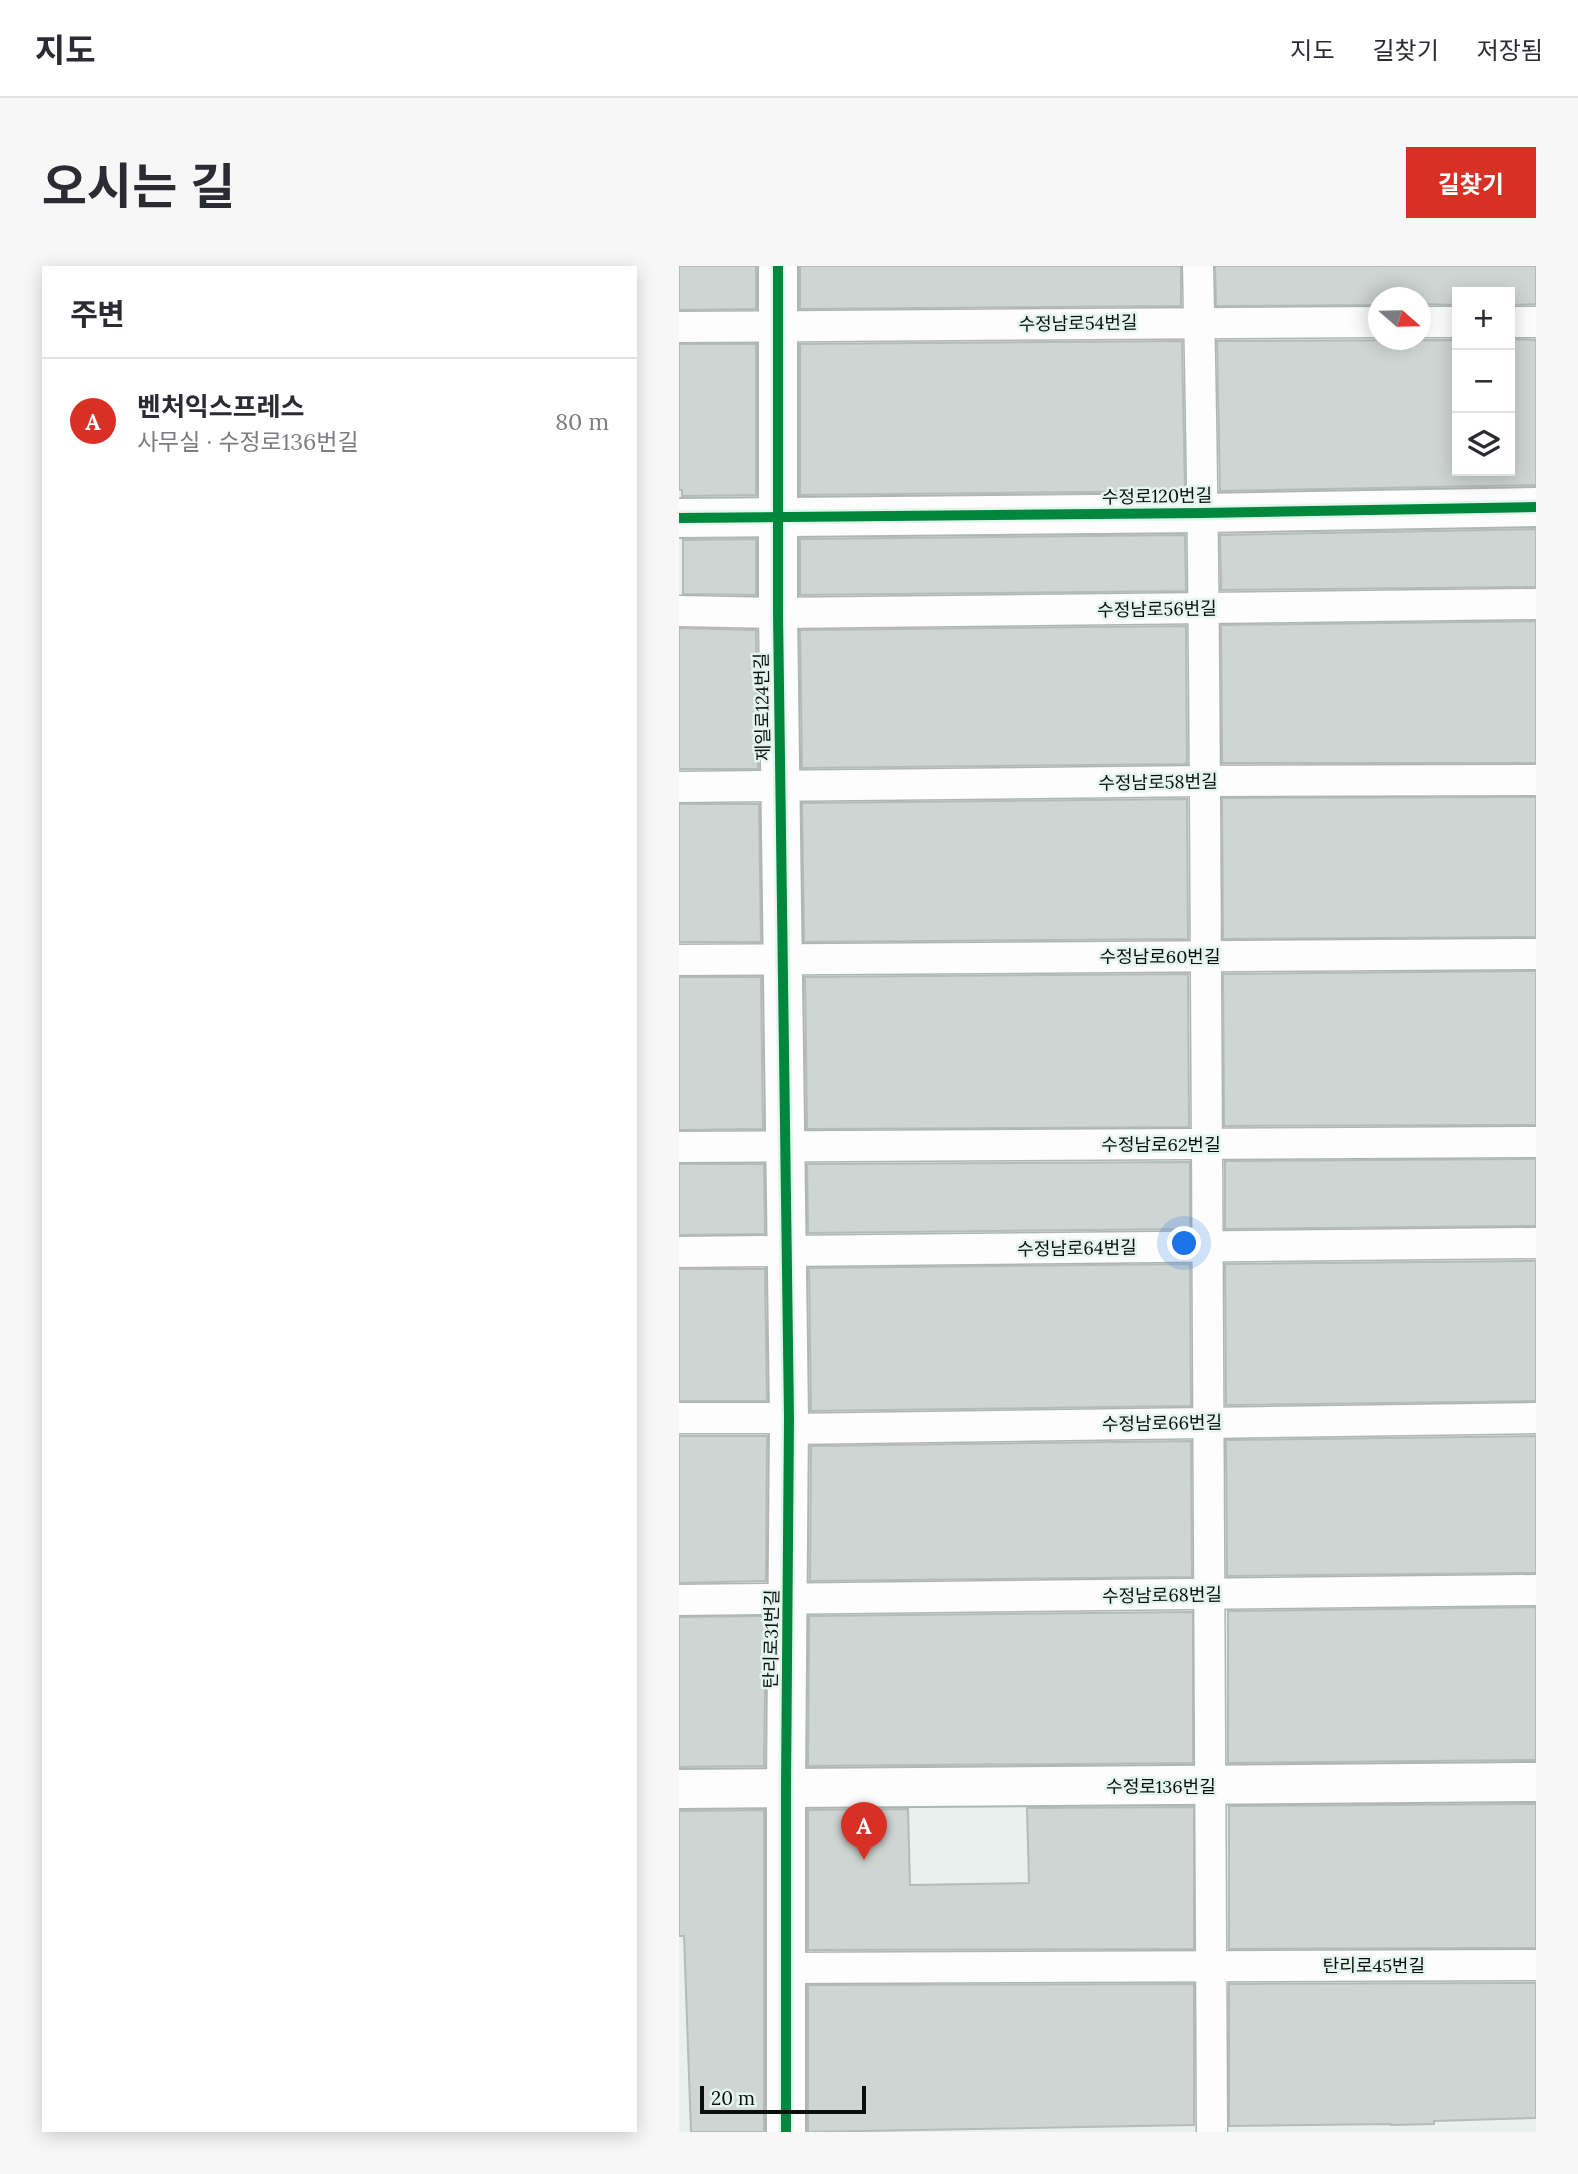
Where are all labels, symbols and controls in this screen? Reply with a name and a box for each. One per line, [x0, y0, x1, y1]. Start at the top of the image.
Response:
text: 지도 [35, 29, 96, 71]
text: 지도 [1290, 35, 1335, 66]
text: 길찾기 [1373, 35, 1439, 66]
text: 저장됨 [1477, 35, 1543, 66]
button: 길찾기 [1406, 147, 1536, 218]
text: 오시는 길 [42, 155, 235, 217]
north arrow [1368, 287, 1431, 350]
map controls [1452, 287, 1515, 476]
button: + [1452, 287, 1515, 350]
text: 주변 [70, 295, 125, 333]
street label: 수정남로54번길 [1018, 310, 1138, 336]
button: − [1452, 350, 1515, 413]
text: 벤처익스프레스 [137, 390, 304, 423]
text: A [85, 407, 101, 436]
text: 80 m [555, 407, 609, 436]
button: layers [1452, 413, 1515, 476]
text: 사무실 · 수정로136번길 [137, 427, 359, 456]
street label: 수정로120번길 [1102, 484, 1212, 508]
street label: 수정남로56번길 [1097, 596, 1217, 622]
street label: 제일로124번길 [750, 653, 774, 761]
street label: 수정남로58번길 [1098, 769, 1218, 795]
street label: 수정남로60번길 [1100, 945, 1220, 968]
street label: 수정남로62번길 [1101, 1133, 1221, 1156]
your location [1167, 1226, 1201, 1260]
street label: 수정남로64번길 [1017, 1235, 1137, 1261]
street label: 수정남로66번길 [1102, 1410, 1222, 1436]
street label: 수정남로68번길 [1102, 1582, 1222, 1608]
street label: 탄리로31번길 [759, 1589, 783, 1689]
street label: 수정로136번길 [1106, 1775, 1216, 1798]
pin: A [841, 1802, 887, 1860]
street label: 탄리로45번길 [1323, 1954, 1425, 1977]
scale bar [700, 2083, 866, 2115]
text: 20 m [711, 2086, 755, 2110]

